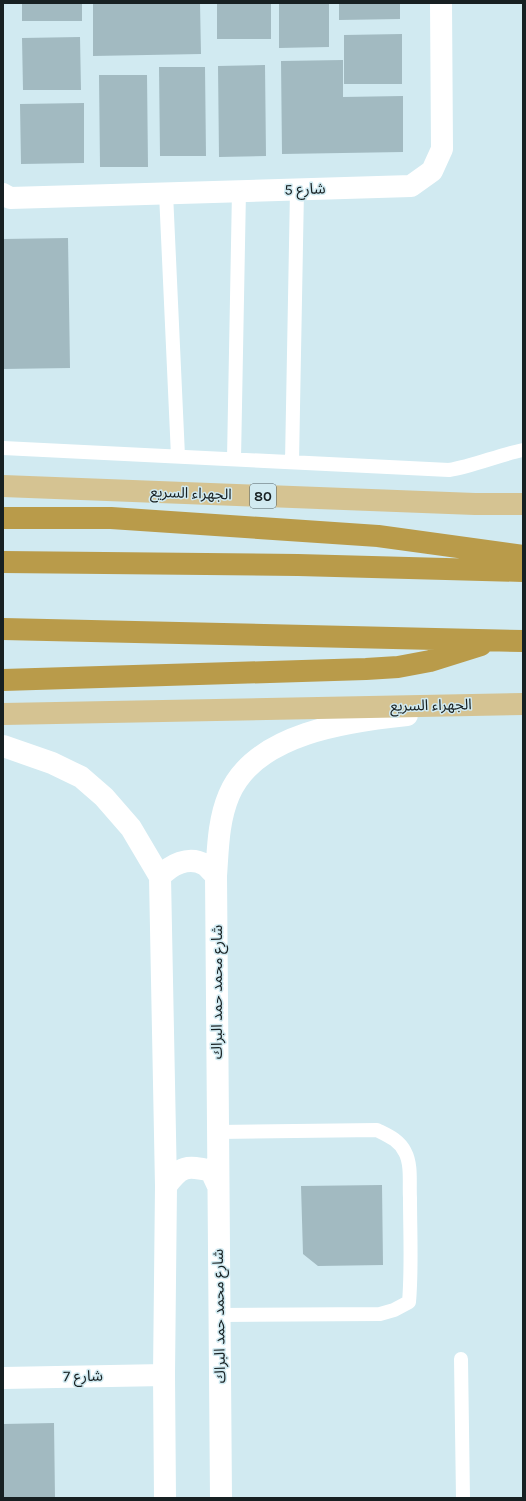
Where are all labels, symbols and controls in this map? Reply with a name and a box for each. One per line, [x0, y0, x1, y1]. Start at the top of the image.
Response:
street label: شارع 5 [284, 179, 326, 202]
street label: الجهراء السريع [150, 483, 232, 506]
road number: 80 [250, 484, 276, 508]
street label: الجهراء السريع [390, 695, 472, 718]
street label: شارع محمد حمد البراك [208, 925, 229, 1059]
street label: شارع محمد حمد البراك [209, 1248, 232, 1383]
street label: شارع 7 [63, 1367, 103, 1388]

